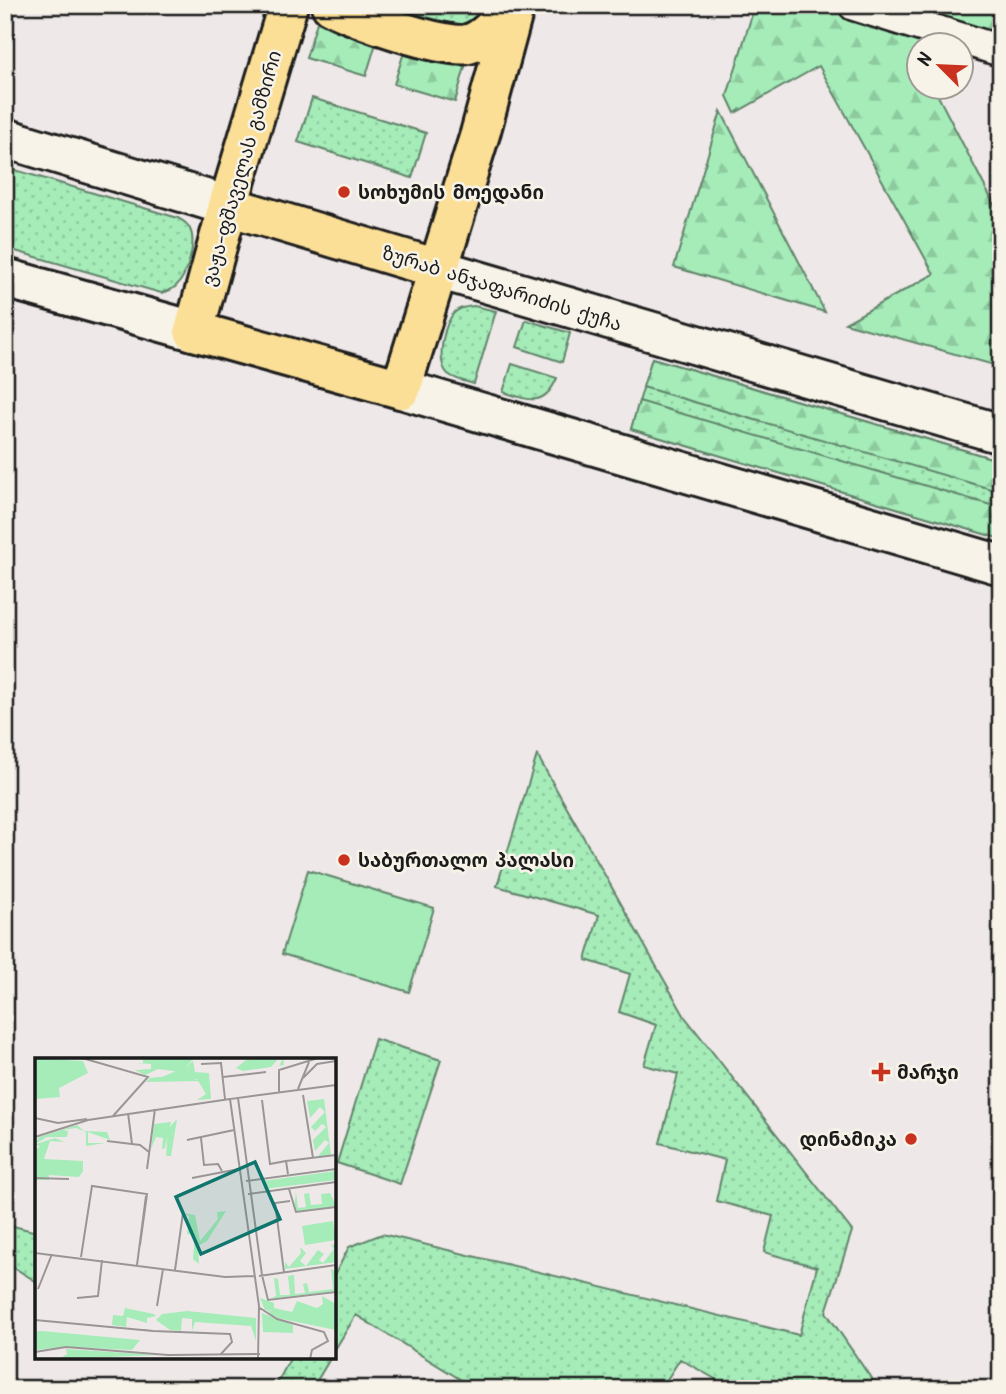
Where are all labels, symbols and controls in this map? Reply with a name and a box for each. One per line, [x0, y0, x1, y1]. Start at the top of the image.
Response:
north arrow [904, 32, 974, 102]
street label: ვაჟა-ფშაველას გამზირი [195, 47, 291, 290]
text: N [910, 48, 942, 71]
place label: სოხუმის მოედანი [358, 179, 544, 209]
marker: სოხუმის მოედანი [336, 184, 352, 200]
street label: ზურაბ ანჯაფარიძის ქუჩა [378, 239, 625, 341]
place label: საბურთალო პალასი [358, 847, 574, 877]
marker: საბურთალო პალასი [336, 852, 352, 868]
inset map [35, 1058, 336, 1359]
place label: მარჯი [897, 1059, 959, 1089]
marker: მარჯი [871, 1062, 891, 1082]
place label: დინამიკა [800, 1126, 897, 1156]
marker: დინამიკა [903, 1131, 919, 1147]

